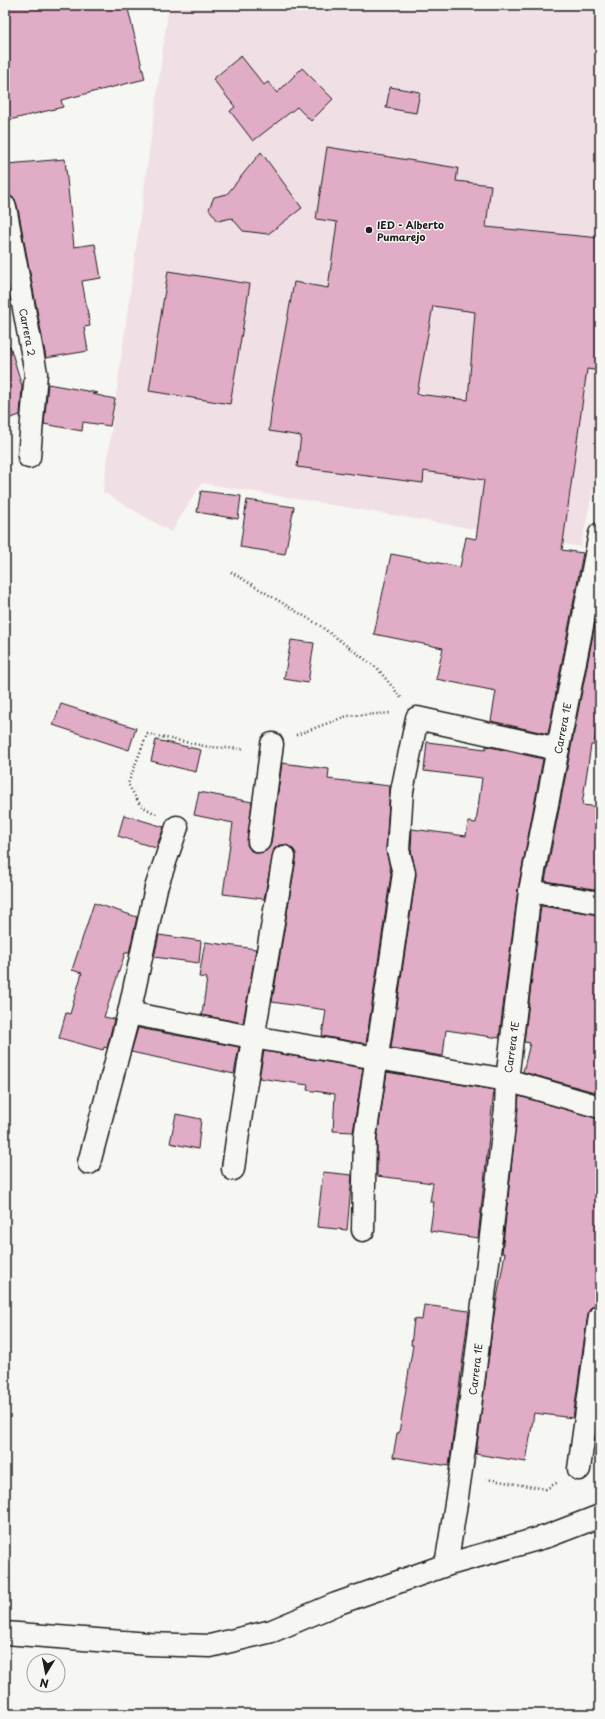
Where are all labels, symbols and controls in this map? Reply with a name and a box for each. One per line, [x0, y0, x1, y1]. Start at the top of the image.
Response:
place label: IED - Alberto Pumarejo [377, 217, 444, 244]
marker: IED - Alberto Pumarejo [364, 225, 374, 235]
street label: Carrera 2 [16, 307, 40, 357]
street label: Carrera 1E [550, 701, 574, 755]
street label: Carrera 1E [500, 1020, 522, 1074]
street label: Carrera 1E [464, 1342, 486, 1396]
north arrow [26, 1653, 66, 1693]
text: N [38, 1674, 50, 1692]

